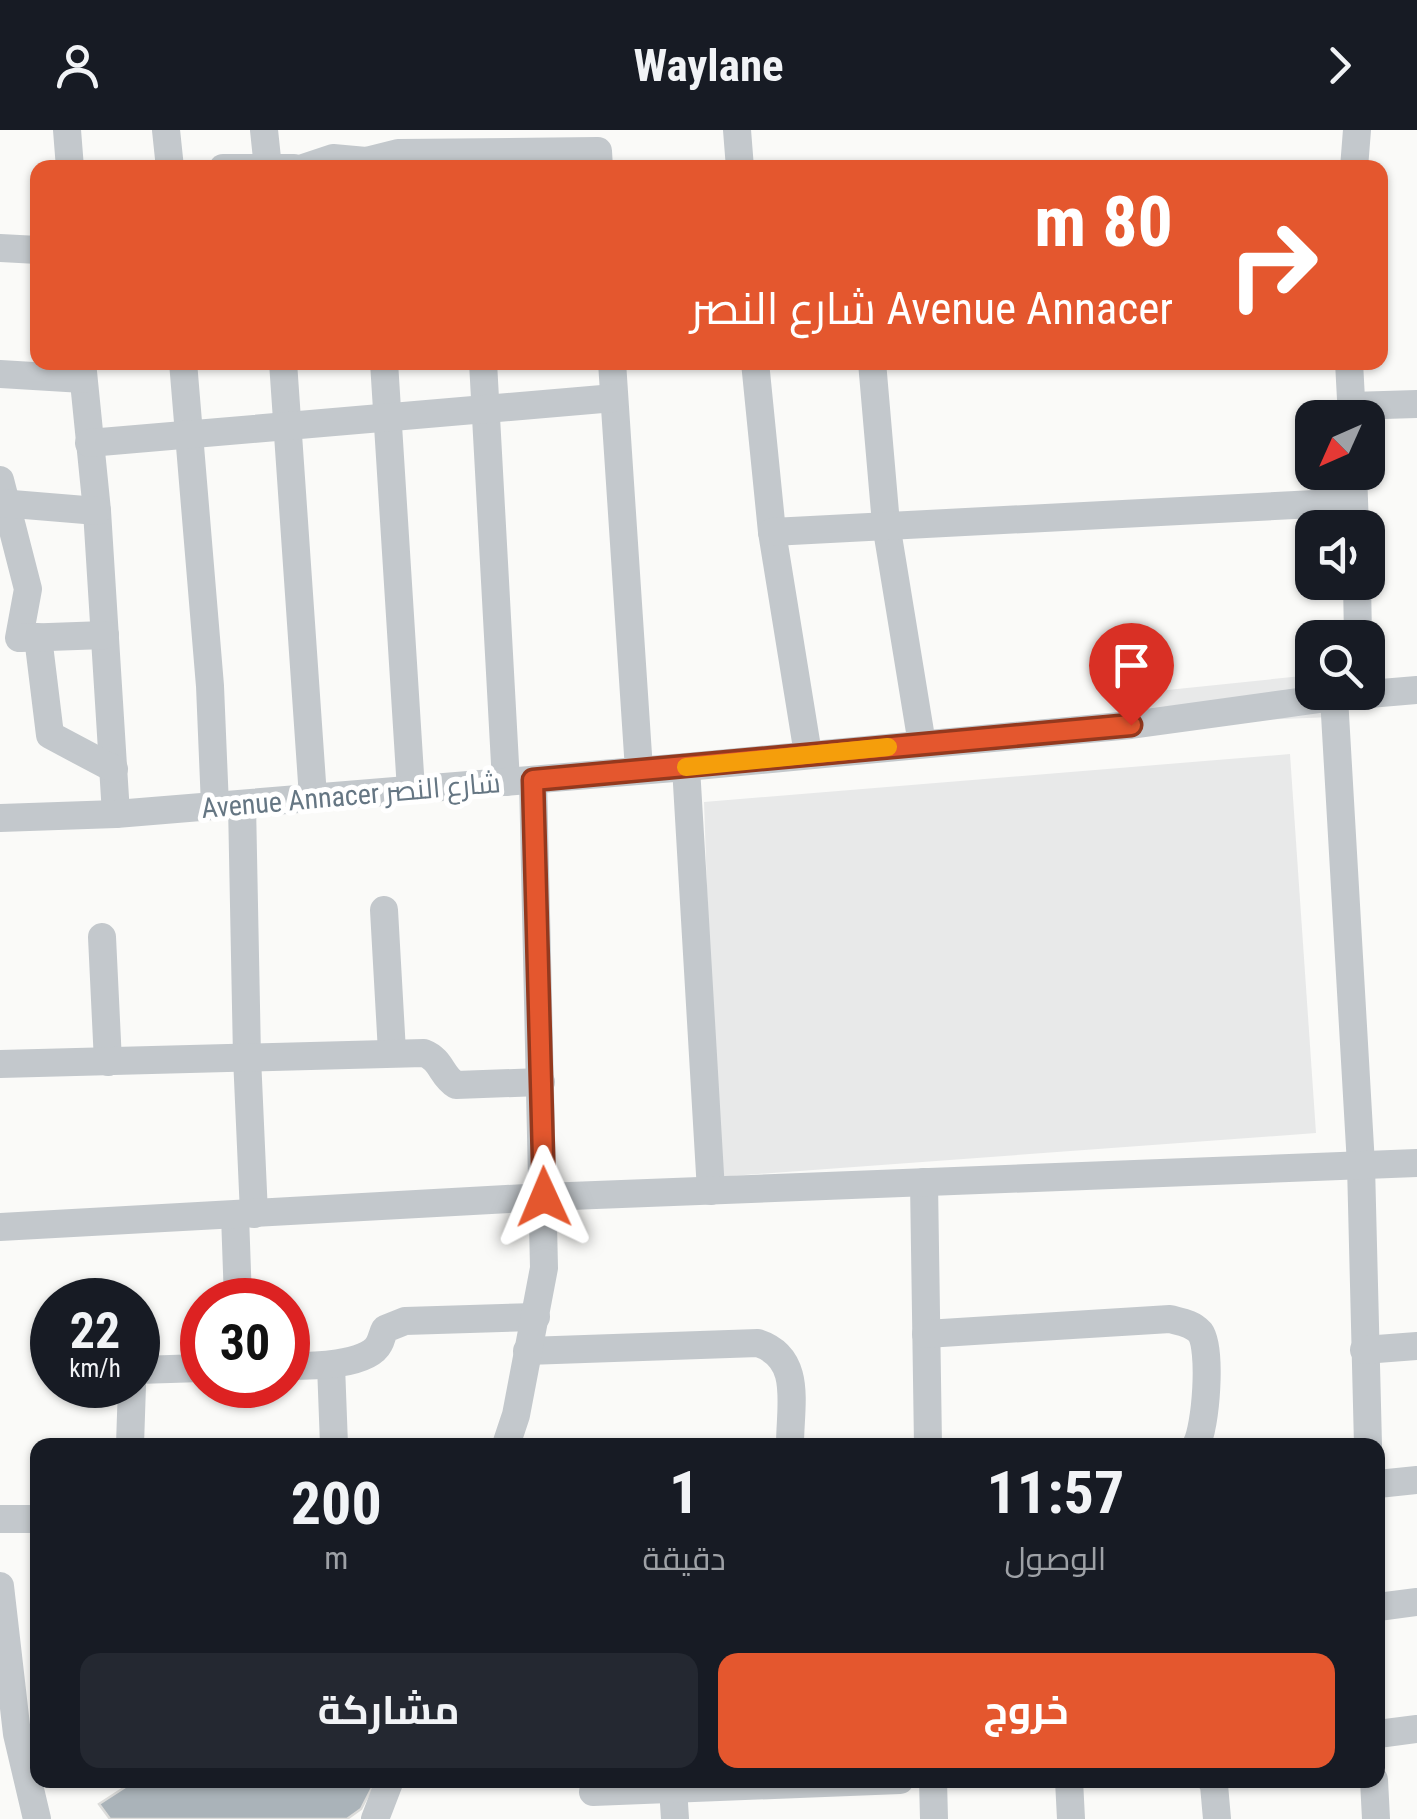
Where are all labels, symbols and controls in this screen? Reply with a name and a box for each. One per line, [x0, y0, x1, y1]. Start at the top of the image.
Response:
icon: person [50, 38, 105, 93]
icon: forward [1312, 38, 1367, 93]
text: Waylane [633, 39, 784, 92]
text: 80 m [1034, 181, 1173, 263]
icon: right [1208, 200, 1338, 330]
text: Avenue Annacer شارع النصر [691, 282, 1173, 335]
north arrow [1295, 400, 1385, 490]
map controls [1295, 400, 1385, 710]
button: sound [1295, 510, 1385, 600]
button: search [1295, 620, 1385, 710]
pin [1089, 623, 1174, 726]
icon: arrive [1104, 638, 1159, 693]
street label: Avenue Annacer شارع النصر [200, 766, 502, 827]
position arrow [492, 1145, 596, 1249]
speed limit sign: 30 [180, 1278, 310, 1408]
text: 22 [70, 1302, 120, 1360]
text: km/h [69, 1354, 121, 1383]
text: 1 [669, 1457, 699, 1528]
text: 11:57 [987, 1457, 1124, 1528]
text: 200 [291, 1468, 382, 1539]
text: m [324, 1539, 348, 1577]
text: دقيقة [643, 1540, 726, 1578]
text: الوصول [1004, 1540, 1106, 1578]
button: مشاركة [80, 1653, 698, 1768]
button: خروج [718, 1653, 1335, 1768]

